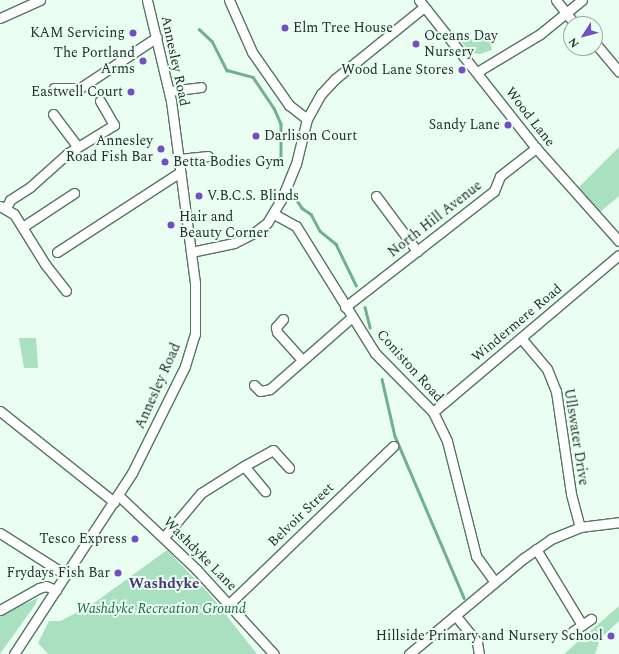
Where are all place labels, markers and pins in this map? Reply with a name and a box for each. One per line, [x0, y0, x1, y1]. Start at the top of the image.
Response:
place label: Elm Tree House [293, 20, 393, 36]
marker: Elm Tree House [280, 23, 290, 33]
place label: KAM Servicing [30, 25, 125, 41]
marker: KAM Servicing [128, 28, 138, 38]
place label: Oceans Day Nursery [424, 28, 498, 60]
marker: Oceans Day Nursery [411, 39, 421, 49]
place label: The Portland Arms [53, 45, 135, 78]
marker: The Portland Arms [138, 56, 148, 66]
place label: Wood Lane Stores [341, 62, 454, 78]
marker: Wood Lane Stores [457, 65, 467, 75]
place label: Eastwell Court [31, 84, 123, 100]
marker: Eastwell Court [126, 87, 136, 97]
place label: Sandy Lane [429, 117, 500, 133]
marker: Sandy Lane [503, 120, 513, 130]
place label: Darlison Court [264, 128, 357, 144]
marker: Darlison Court [251, 131, 261, 141]
place label: Annesley Road Fish Bar [66, 133, 153, 166]
marker: Annesley Road Fish Bar [156, 144, 166, 154]
place label: Betta Bodies Gym [173, 154, 284, 170]
marker: Betta Bodies Gym [160, 157, 170, 167]
place label: V.B.C.S. Blinds [207, 188, 299, 204]
marker: V.B.C.S. Blinds [194, 191, 204, 201]
place label: Hair and Beauty Corner [179, 209, 269, 242]
marker: Hair and Beauty Corner [166, 220, 176, 230]
place label: Tesco Express [39, 531, 127, 547]
marker: Tesco Express [130, 534, 140, 544]
place label: Frydays Fish Bar [7, 565, 110, 581]
marker: Frydays Fish Bar [113, 568, 123, 578]
place label: Hillside Primary and Nursery School [376, 628, 603, 644]
marker: Hillside Primary and Nursery School [606, 631, 616, 641]

